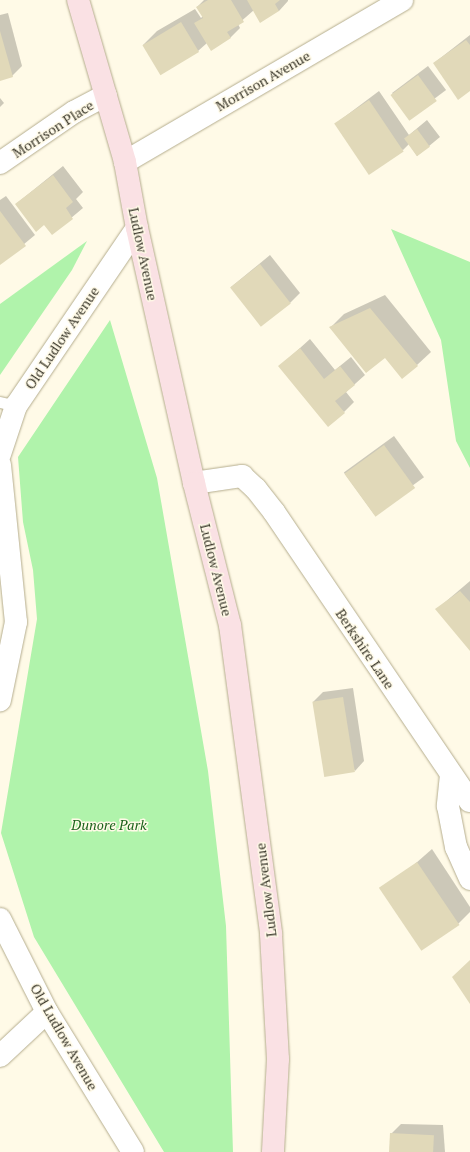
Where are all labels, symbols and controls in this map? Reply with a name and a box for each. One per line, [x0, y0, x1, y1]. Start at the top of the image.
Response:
street label: Morrison Avenue [213, 47, 313, 115]
street label: Morrison Place [9, 97, 97, 161]
street label: Ludlow Avenue [125, 206, 161, 302]
street label: Old Ludlow Avenue [21, 283, 103, 393]
street label: Ludlow Avenue [196, 522, 236, 618]
street label: Berkshire Lane [332, 606, 398, 692]
park label: Dunore Park [71, 817, 147, 833]
street label: Ludlow Avenue [252, 842, 280, 938]
street label: Old Ludlow Avenue [27, 981, 101, 1093]

